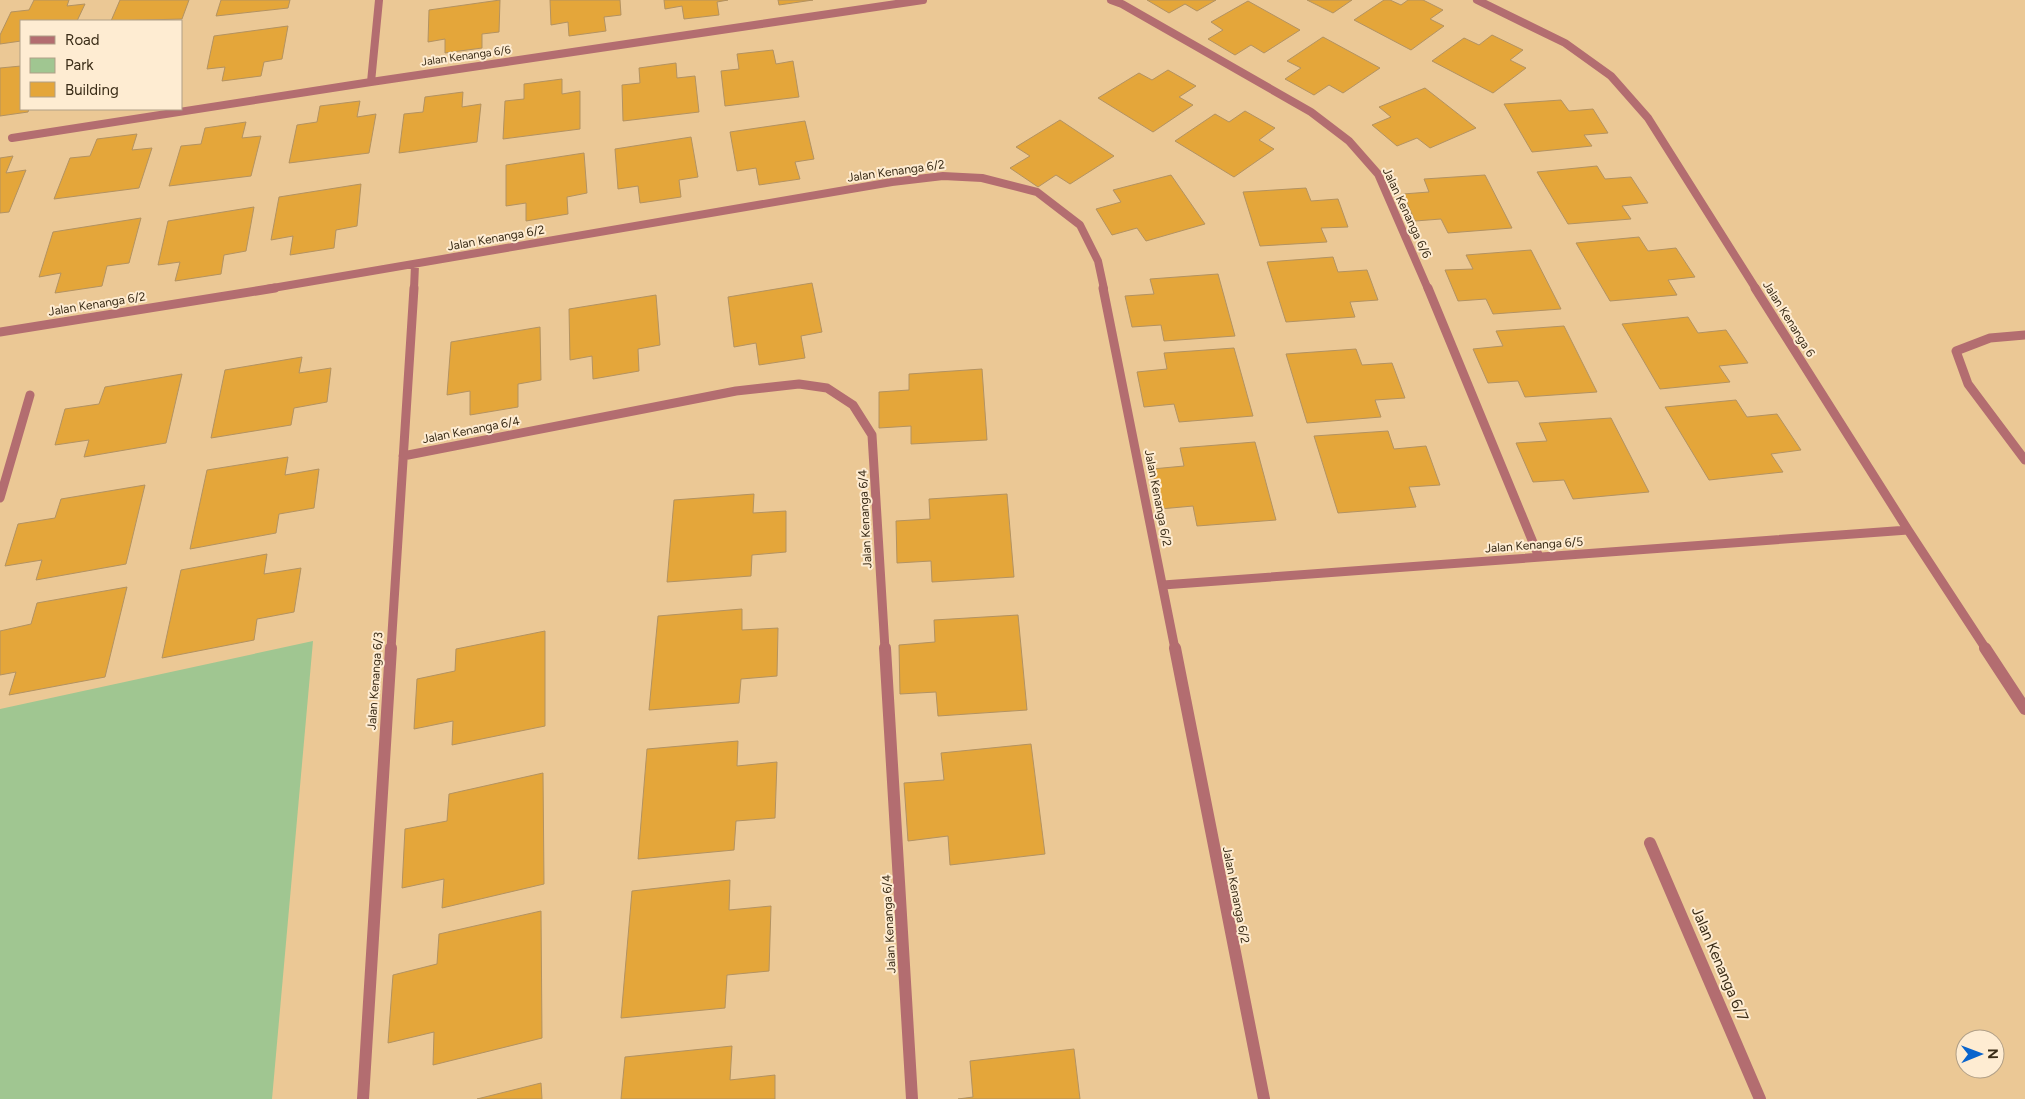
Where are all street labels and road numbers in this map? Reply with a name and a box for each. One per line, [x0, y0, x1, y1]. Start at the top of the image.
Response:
street label: Jalan Kenanga 6/6 [420, 43, 512, 69]
street label: Jalan Kenanga 6/2 [846, 157, 946, 185]
street label: Jalan Kenanga 6/6 [1380, 165, 1434, 261]
street label: Jalan Kenanga 6/2 [446, 223, 546, 253]
street label: Jalan Kenanga 6 [1760, 278, 1818, 360]
street label: Jalan Kenanga 6/2 [47, 289, 147, 319]
street label: Jalan Kenanga 6/4 [421, 414, 521, 446]
street label: Jalan Kenanga 6/2 [1142, 448, 1174, 548]
street label: Jalan Kenanga 6/4 [855, 469, 875, 569]
street label: Jalan Kenanga 6/5 [1484, 535, 1584, 555]
street label: Jalan Kenanga 6/3 [365, 632, 385, 730]
street label: Jalan Kenanga 6/2 [1220, 845, 1252, 945]
street label: Jalan Kenanga 6/4 [879, 874, 899, 974]
street label: Jalan Kenanga 6/7 [1688, 904, 1752, 1024]

